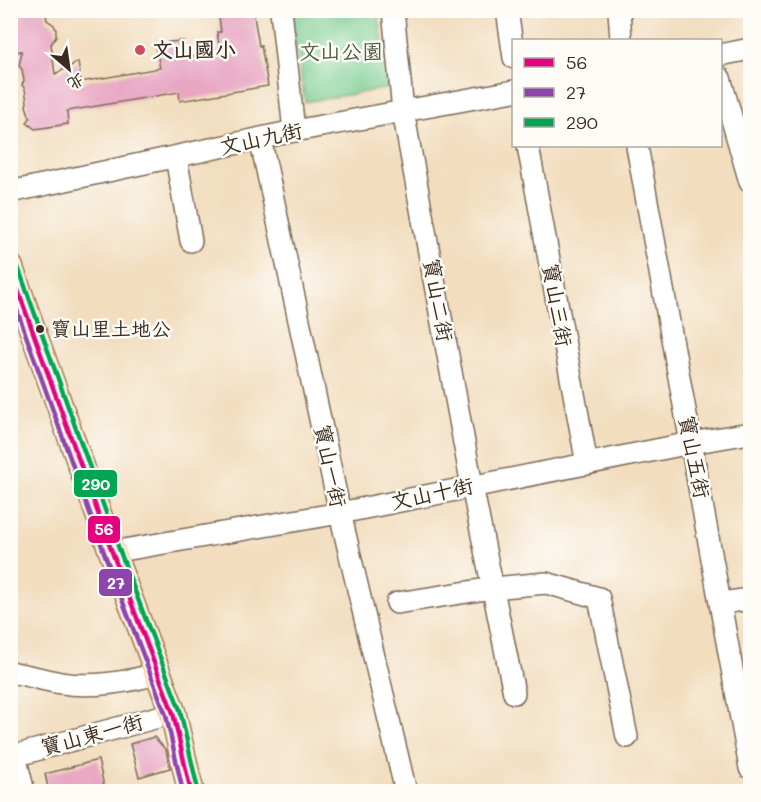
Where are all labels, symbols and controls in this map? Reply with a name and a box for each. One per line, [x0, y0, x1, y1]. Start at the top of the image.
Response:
place label: 文山國小 [152, 35, 236, 62]
park label: 文山公園 [299, 37, 383, 64]
north arrow [39, 39, 99, 99]
legend [512, 39, 722, 147]
marker: 文山國小 [133, 43, 147, 57]
text: 56 [566, 50, 587, 74]
text: 北 [64, 69, 89, 96]
text: 27 [566, 80, 586, 104]
text: 290 [566, 110, 598, 134]
street label: 文山九街 [217, 116, 305, 159]
street label: 寶山二街 [419, 256, 460, 343]
street label: 寶山三街 [538, 261, 579, 348]
place label: 寶山里土地公 [51, 315, 171, 341]
marker: 寶山里土地公 [34, 323, 46, 335]
street label: 寶山五街 [674, 413, 717, 501]
street label: 寶山一街 [310, 422, 353, 510]
line badge: 290 [73, 469, 118, 498]
street label: 文山十街 [388, 471, 476, 514]
text: 290 [82, 473, 110, 494]
line badge: 56 [87, 515, 121, 544]
text: 56 [94, 518, 114, 539]
line badge: 27 [98, 568, 133, 597]
text: 27 [107, 572, 125, 593]
street label: 寶山東一街 [37, 707, 146, 760]

